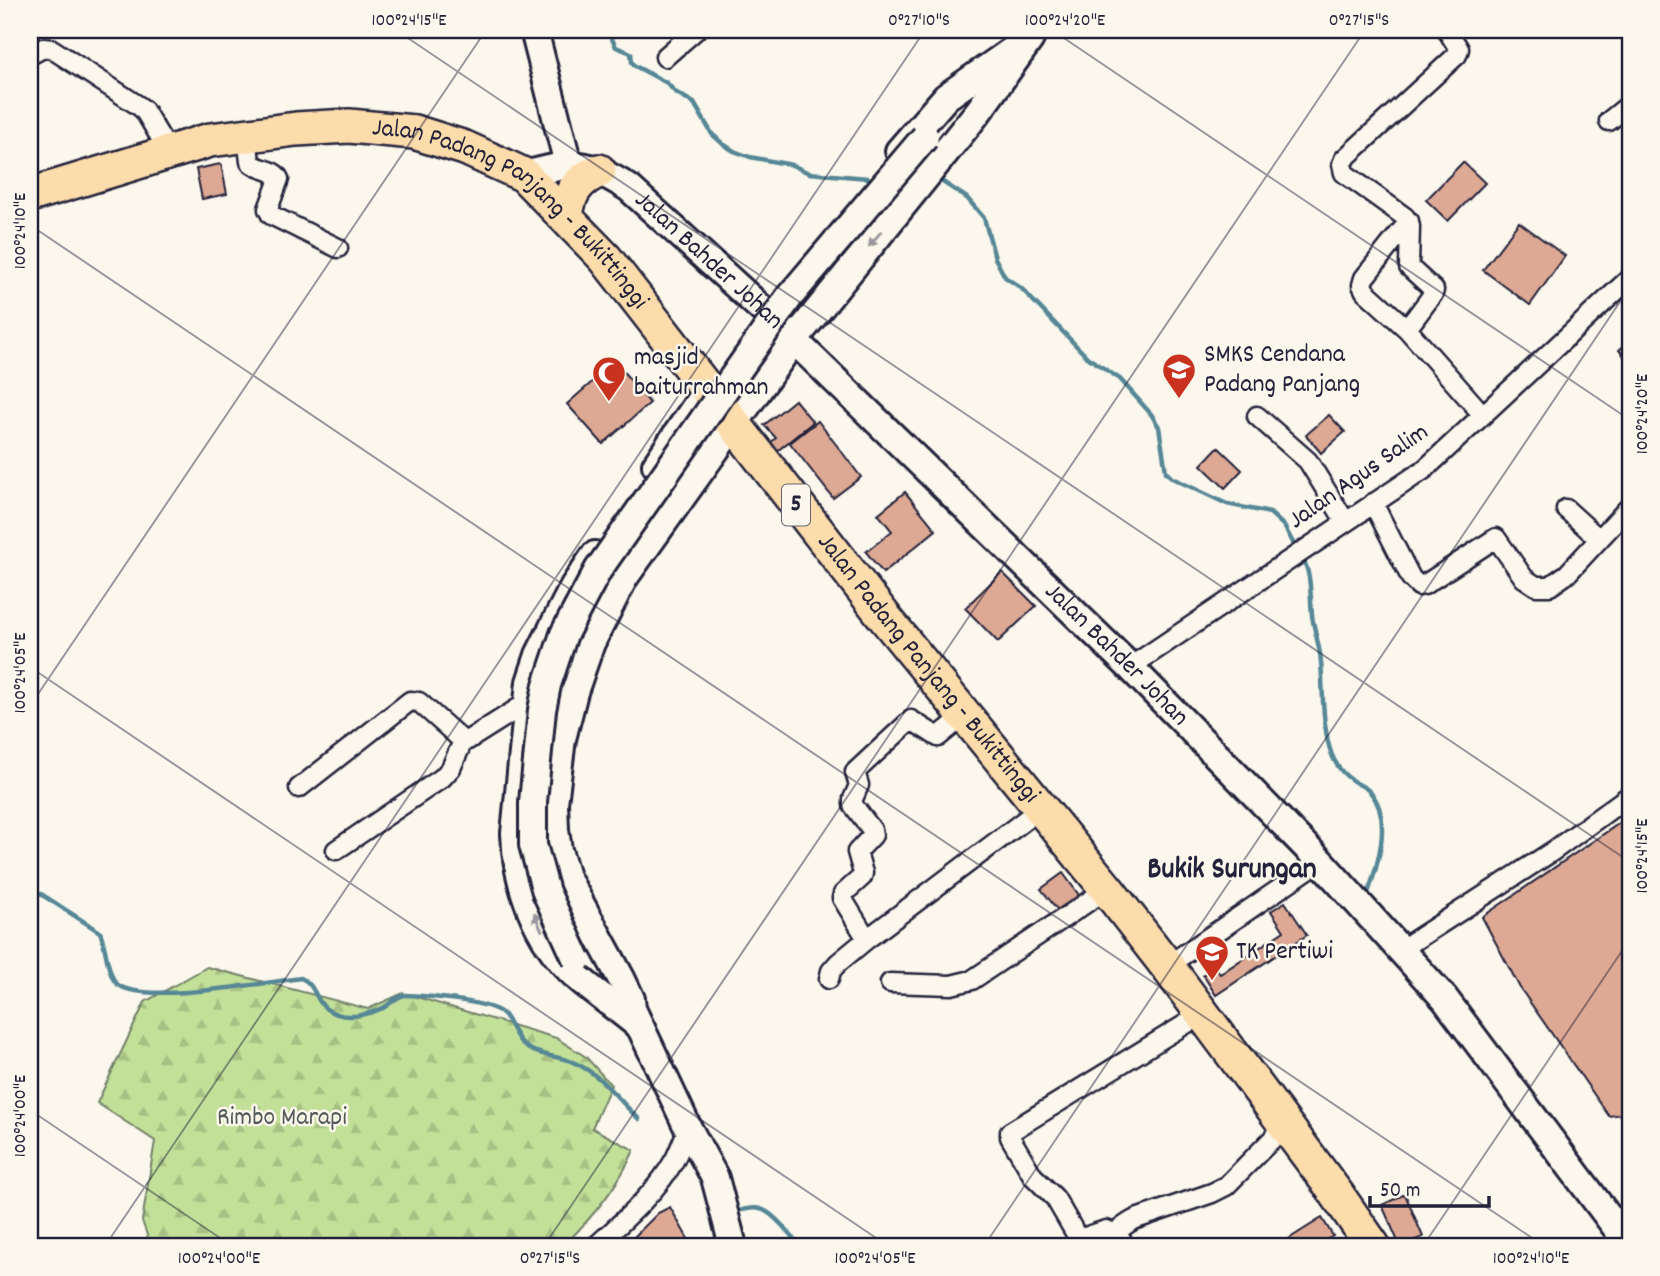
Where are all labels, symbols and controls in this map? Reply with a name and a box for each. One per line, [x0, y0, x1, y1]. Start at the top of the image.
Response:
text: 100°24'15"E [371, 9, 447, 34]
text: 0°27'10"S [888, 9, 950, 34]
text: 100°24'20"E [1025, 9, 1105, 34]
text: 0°27'15"S [1329, 9, 1389, 34]
street label: Jalan Padang Panjang - Bukittinggi [370, 110, 657, 318]
street label: Jalan Bahder Johan [626, 183, 792, 339]
text: 100°24'10"E [9, 193, 34, 269]
one-way arrow [868, 230, 883, 248]
place label: SMKS Cendana Padang Panjang [1204, 337, 1360, 404]
place label: masjid baiturrahman [634, 340, 768, 407]
school or university icon: SMKS Cendana Padang Panjang [1160, 351, 1198, 400]
mosque icon: masjid baiturrahman [590, 354, 628, 403]
text: 100°24'20"E [1631, 374, 1656, 454]
street label: Jalan Agus Salim [1281, 415, 1437, 539]
road number: 5 [782, 484, 810, 526]
street label: Jalan Padang Panjang - Bukittinggi [808, 526, 1049, 812]
street label: Jalan Bahder Johan [1035, 574, 1197, 735]
text: 100°24'05"E [9, 633, 34, 713]
text: 100°24'15"E [1631, 818, 1656, 894]
district label: Bukik Surungan [1147, 850, 1317, 893]
one-way arrow [532, 912, 544, 932]
school or university icon: TK Pertiwi [1193, 933, 1231, 982]
place label: TK Pertiwi [1236, 934, 1333, 971]
text: 100°24'00"E [9, 1075, 34, 1157]
park label: Rimbo Marapi [217, 1100, 347, 1137]
scale bar [1370, 1164, 1488, 1208]
text: 50 m [1380, 1177, 1420, 1207]
text: 100°24'00"E [178, 1247, 260, 1272]
text: 0°27'15"S [520, 1247, 580, 1272]
text: 100°24'05"E [835, 1247, 915, 1272]
text: 100°24'10"E [1493, 1247, 1569, 1272]

